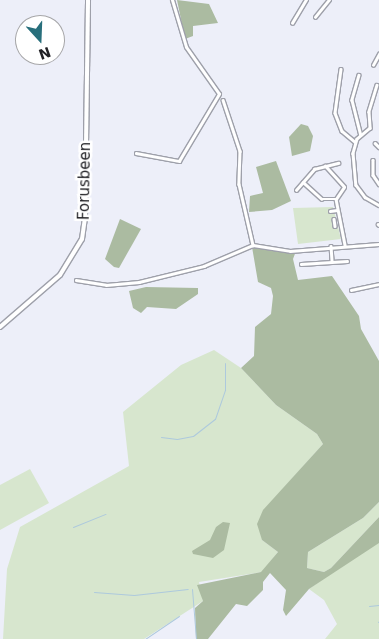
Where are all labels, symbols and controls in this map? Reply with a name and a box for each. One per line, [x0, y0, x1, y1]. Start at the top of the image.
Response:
north arrow [15, 15, 65, 65]
text: N [37, 44, 53, 63]
street label: Forusbeen [75, 142, 95, 220]

